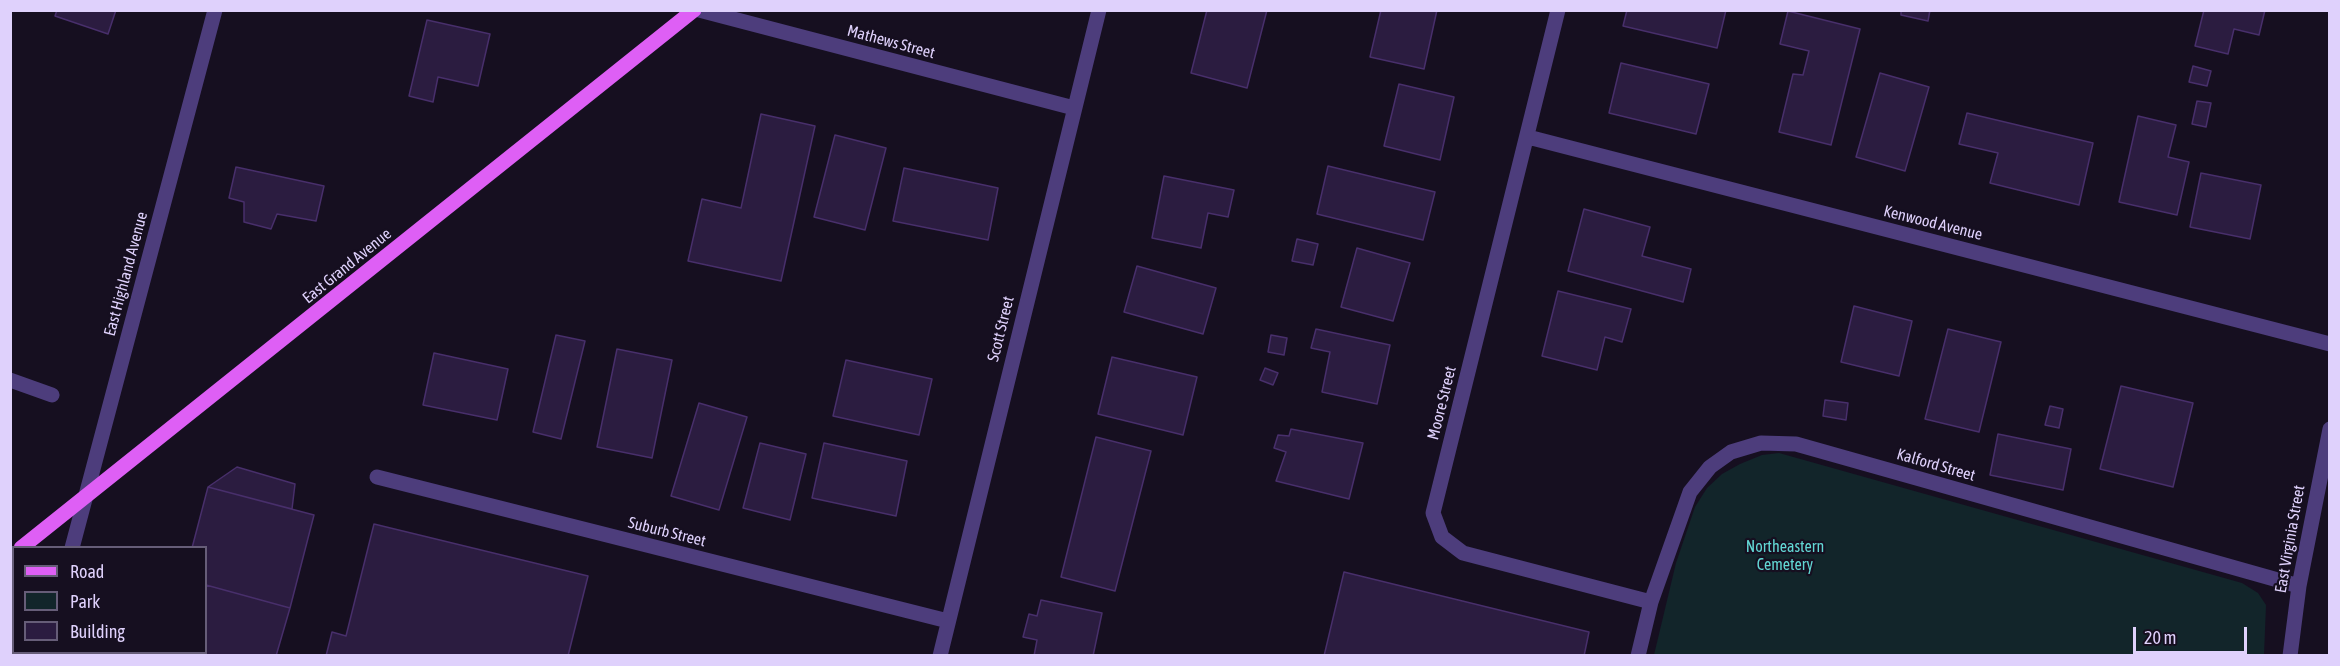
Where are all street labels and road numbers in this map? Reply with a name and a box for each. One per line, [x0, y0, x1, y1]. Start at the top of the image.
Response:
street label: Mathews Street [845, 21, 937, 63]
street label: Kenwood Avenue [1882, 201, 1984, 245]
street label: East Highland Avenue [100, 210, 152, 338]
street label: East Grand Avenue [299, 224, 395, 308]
street label: Scott Street [984, 294, 1018, 364]
street label: Moore Street [1424, 364, 1460, 442]
street label: Kalford Street [1895, 445, 1977, 485]
street label: East Virginia Street [2271, 484, 2309, 594]
street label: Suburb Street [626, 513, 708, 551]

